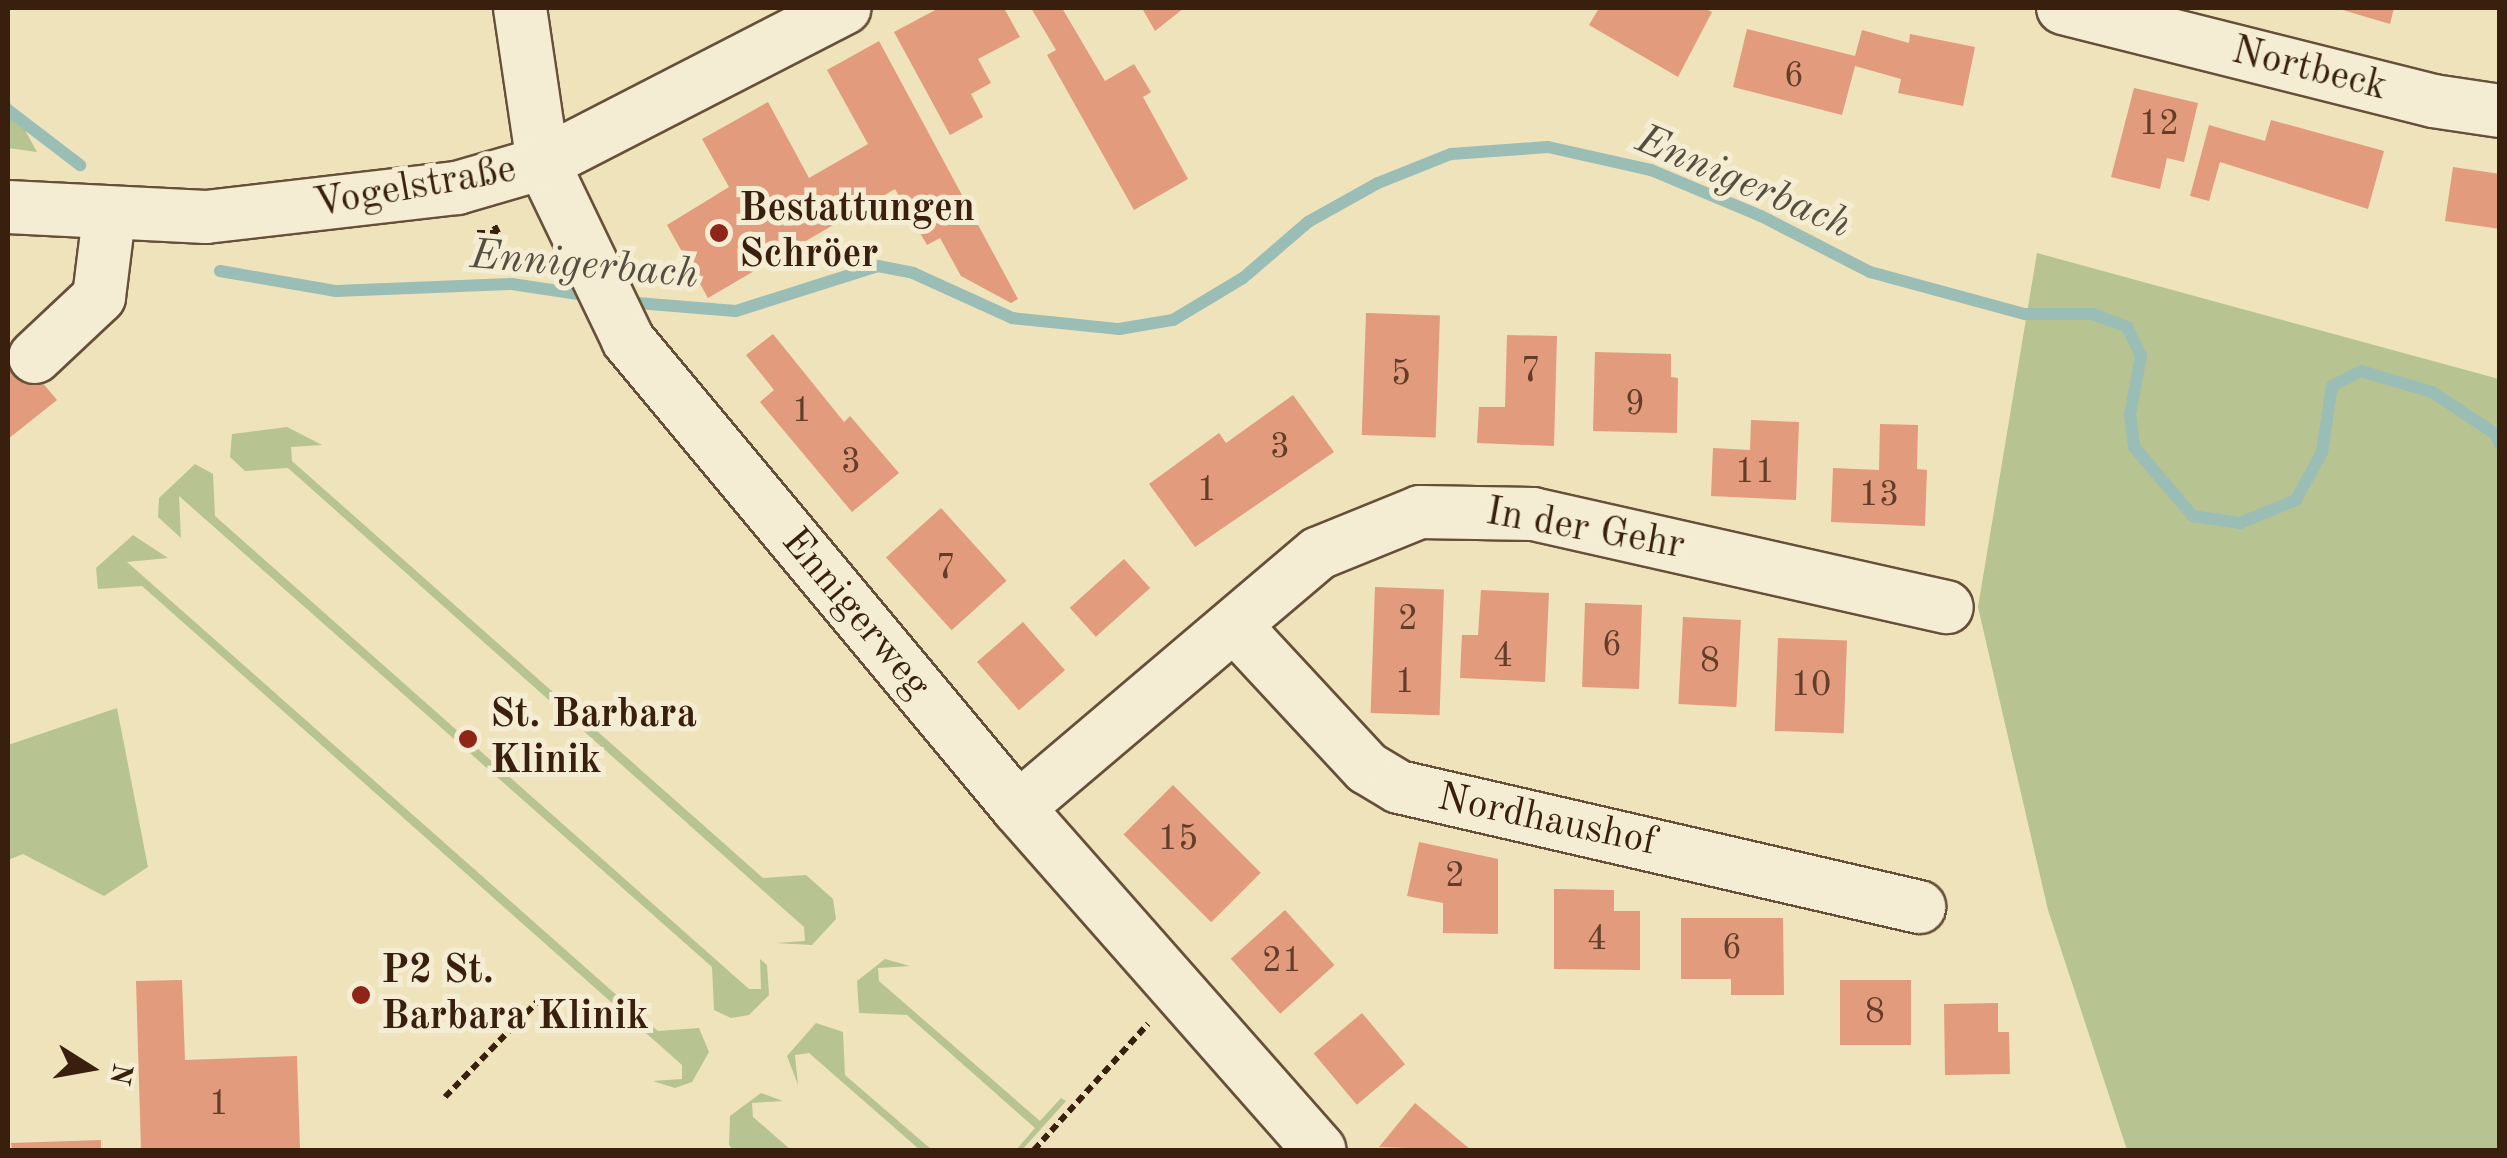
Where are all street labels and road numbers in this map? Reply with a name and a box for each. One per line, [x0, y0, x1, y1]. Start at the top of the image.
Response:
street label: Nortbeck [2226, 28, 2392, 112]
street label: Vogelstraße [310, 147, 520, 229]
street label: In der Gehr [1482, 489, 1688, 571]
street label: Ennigerweg [770, 519, 940, 709]
street label: Nordhaushof [1433, 774, 1661, 868]

